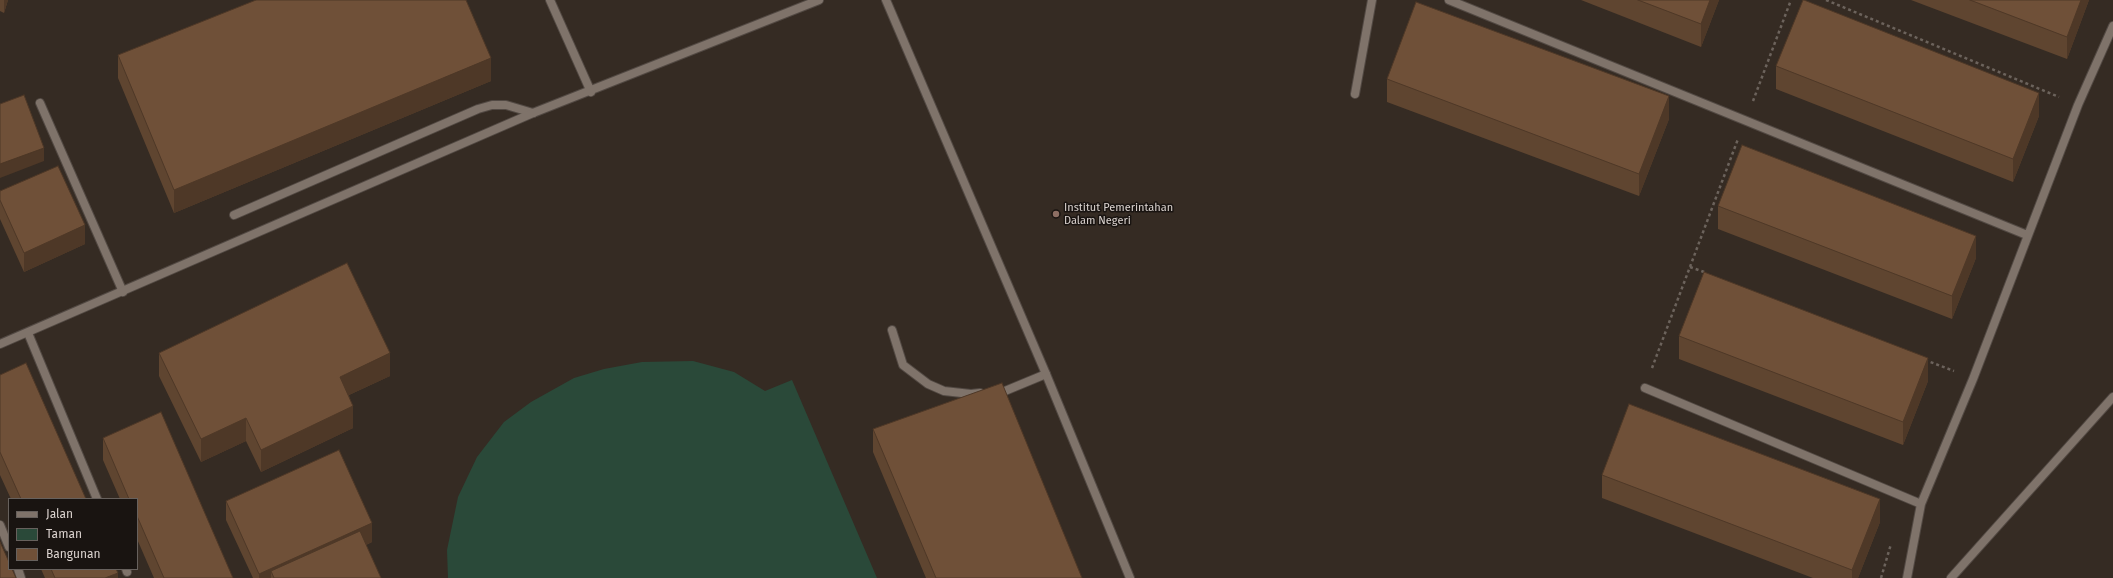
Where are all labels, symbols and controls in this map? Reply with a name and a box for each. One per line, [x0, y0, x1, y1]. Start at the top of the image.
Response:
place label: Institut Pemerintahan Dalam Negeri [1064, 201, 1173, 227]
marker: Institut Pemerintahan Dalam Negeri [1051, 209, 1061, 219]
legend [8, 498, 138, 570]
text: Jalan [46, 507, 73, 521]
text: Taman [46, 527, 82, 541]
text: Bangunan [46, 547, 101, 561]

